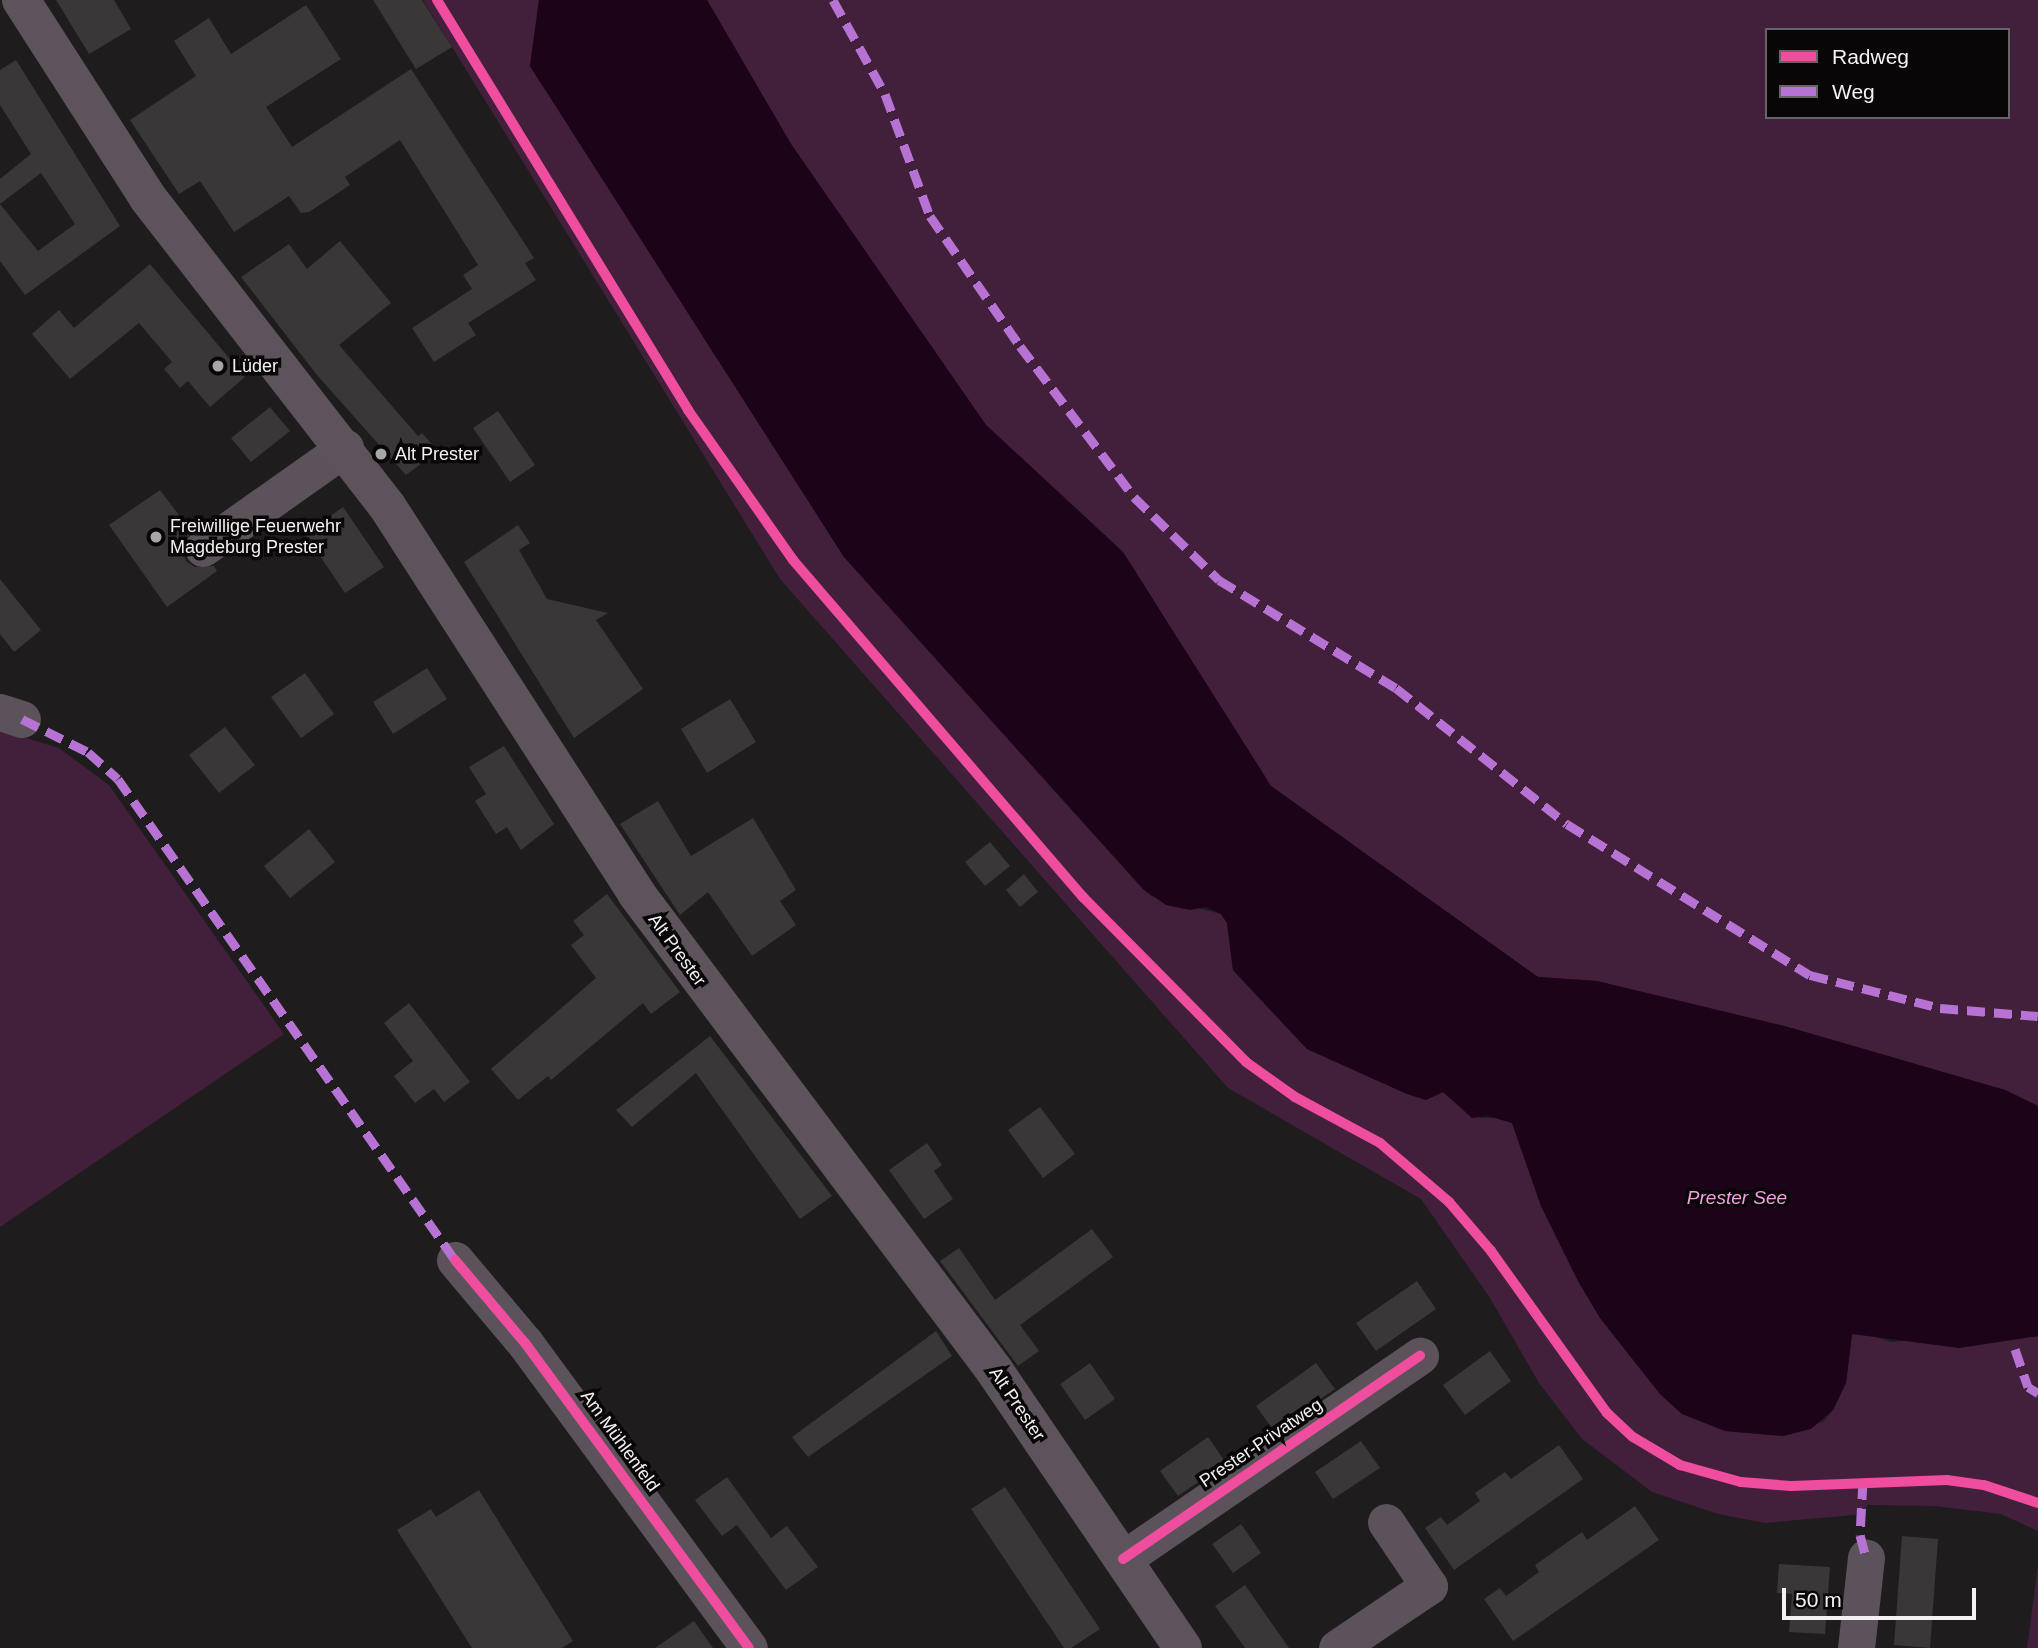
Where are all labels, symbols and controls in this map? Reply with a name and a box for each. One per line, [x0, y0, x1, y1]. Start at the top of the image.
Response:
legend [1765, 28, 2010, 119]
text: Radweg [1832, 45, 1909, 68]
text: Weg [1832, 80, 1875, 103]
place label: Lüder [232, 355, 278, 377]
marker: Lüder [210, 358, 226, 374]
place label: Alt Prester [395, 443, 479, 465]
marker: Alt Prester [373, 446, 389, 462]
place label: Freiwillige Feuerwehr Magdeburg Prester [170, 516, 341, 558]
marker: Freiwillige Feuerwehr Magdeburg Prester [148, 529, 164, 545]
street label: Alt Prester [644, 910, 710, 990]
water label: Prester See [1687, 1187, 1787, 1209]
street label: Alt Prester [985, 1363, 1049, 1445]
street label: Am Mühlenfeld [576, 1386, 664, 1496]
street label: Prester-Privatweg [1196, 1394, 1326, 1492]
scale bar [1786, 1574, 1980, 1618]
text: 50 m [1795, 1588, 1842, 1611]

